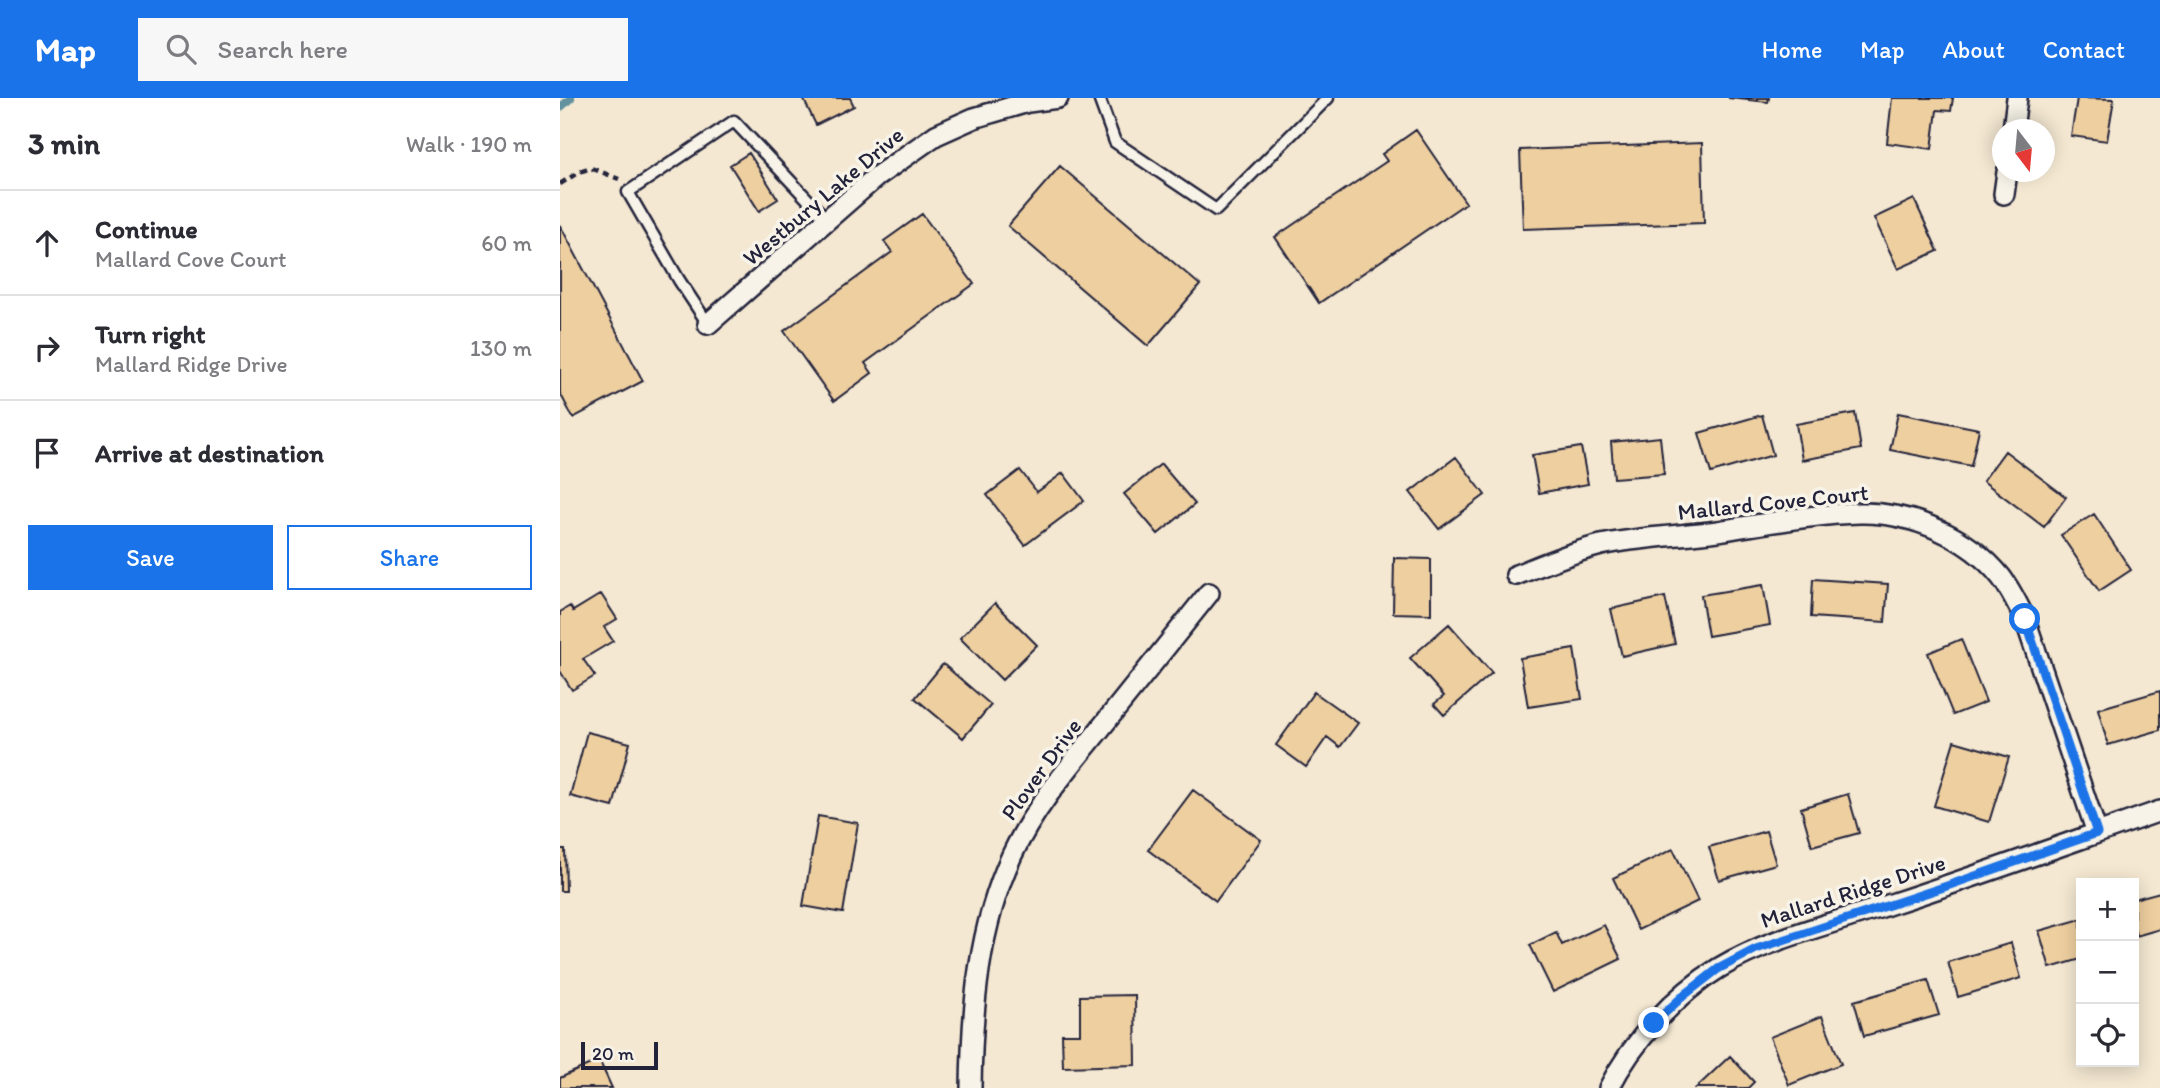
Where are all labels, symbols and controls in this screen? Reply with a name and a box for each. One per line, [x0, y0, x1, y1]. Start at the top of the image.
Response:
search box [138, 18, 628, 81]
text: Map [35, 30, 96, 69]
icon: search [162, 30, 200, 68]
text: Search here [218, 33, 348, 65]
text: Home [1762, 35, 1822, 64]
text: Map [1860, 35, 1904, 64]
text: About [1942, 35, 2005, 64]
text: Contact [2043, 35, 2125, 64]
north arrow [1992, 119, 2055, 182]
street label: Westbury Lake Drive [737, 121, 909, 271]
text: 3 min [28, 125, 100, 162]
text: Walk · 190 m [406, 130, 532, 158]
text: Continue [95, 213, 198, 245]
icon: ahead [28, 224, 66, 262]
text: 60 m [481, 229, 532, 257]
text: Mallard Cove Court [95, 245, 287, 273]
text: Turn right [95, 318, 206, 350]
icon: right [28, 329, 66, 367]
text: 130 m [470, 334, 532, 362]
text: Mallard Ridge Drive [95, 350, 288, 378]
icon: arrive [28, 434, 66, 472]
text: Arrive at destination [95, 437, 324, 469]
street label: Mallard Cove Court [1676, 478, 1870, 526]
button: Save [28, 525, 273, 590]
button: Share [287, 525, 532, 590]
route start [2009, 603, 2040, 634]
street label: Plover Drive [995, 713, 1087, 825]
street label: Mallard Ridge Drive [1757, 848, 1949, 934]
map controls [2076, 878, 2139, 1067]
button: + [2076, 878, 2139, 941]
button: − [2076, 941, 2139, 1004]
button: locate [2076, 1004, 2139, 1067]
route end [1638, 1007, 1669, 1038]
scale bar [581, 1039, 658, 1071]
text: 20 m [592, 1042, 634, 1065]

